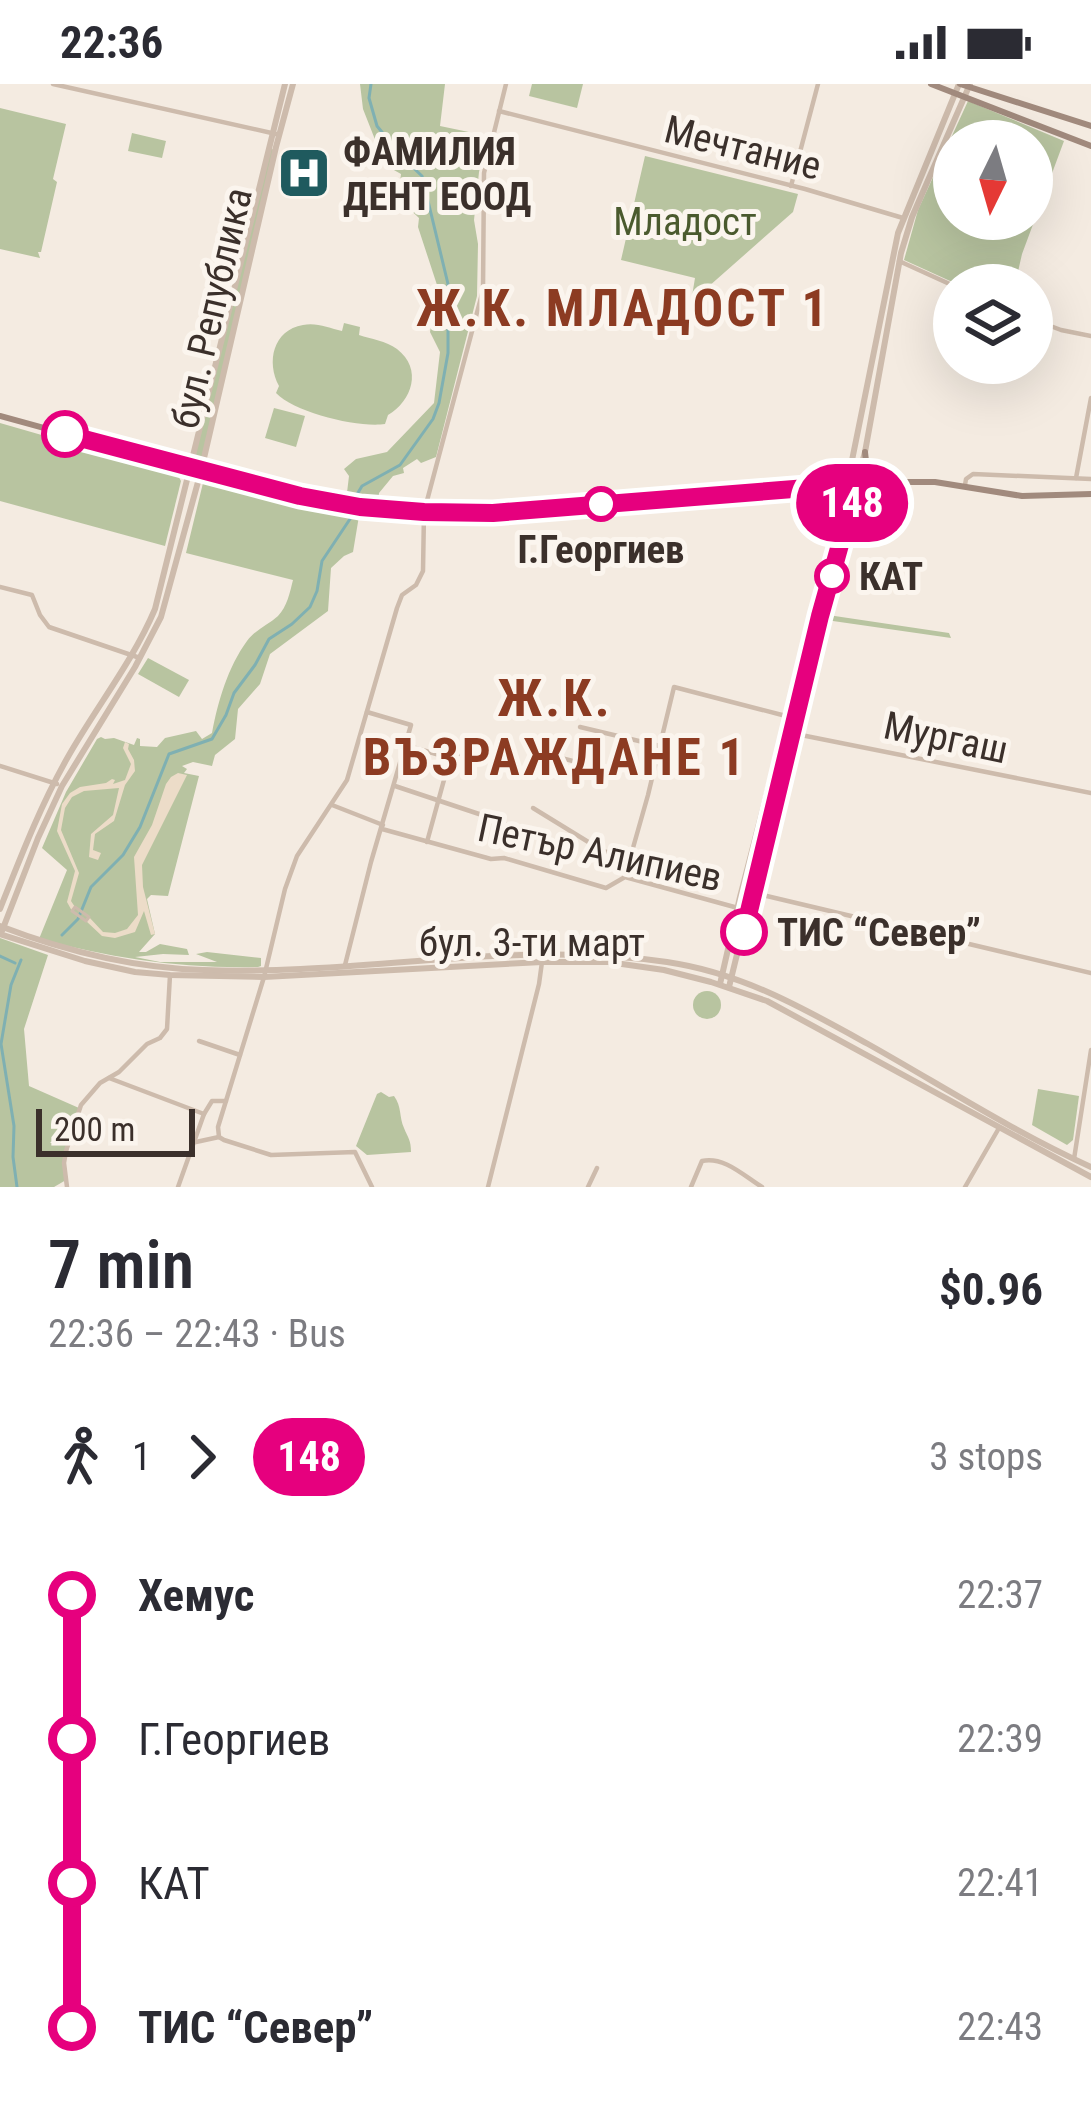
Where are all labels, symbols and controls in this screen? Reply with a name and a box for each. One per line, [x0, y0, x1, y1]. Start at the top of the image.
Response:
text: 22:36 [60, 16, 163, 69]
street label: Мечтание [660, 106, 826, 190]
north arrow [933, 120, 1053, 240]
map controls [933, 120, 1053, 384]
place label: ФАМИЛИЯ ДЕНТ ЕООД [343, 129, 531, 220]
hospital icon: ФАМИЛИЯ ДЕНТ ЕООД [276, 145, 332, 201]
street label: бул. Република [162, 184, 262, 433]
park label: Младост [613, 199, 757, 245]
button: layers [933, 264, 1053, 384]
district label: Ж.К. МЛАДОСТ 1 [416, 279, 830, 338]
unlabelled marker [43, 412, 87, 456]
line badge: 148 [783, 464, 921, 542]
text: 148 [820, 478, 884, 527]
marker: Г.Георгиев [585, 488, 617, 520]
place label: Г.Георгиев [518, 527, 684, 573]
place label: КАТ [859, 554, 923, 600]
marker: КАТ [816, 560, 848, 592]
district label: Ж.К. ВЪЗРАЖДАНЕ 1 [363, 669, 747, 787]
street label: Мургаш [880, 702, 1012, 774]
street label: Петър Алипиев [474, 805, 726, 901]
marker: ТИС “Север” [722, 910, 766, 954]
place label: ТИС “Север” [777, 910, 981, 956]
street label: бул. 3-ти март [419, 920, 645, 966]
scale bar [36, 1103, 195, 1156]
text: 200 m [54, 1110, 135, 1149]
text: 7 min [48, 1227, 194, 1304]
text: $0.96 [939, 1263, 1043, 1316]
text: 22:36 – 22:43 · Bus [48, 1311, 346, 1357]
icon: walk [48, 1424, 114, 1490]
icon: forward [169, 1424, 235, 1490]
text: 148 [277, 1432, 341, 1481]
text: 1 [132, 1434, 151, 1480]
text: 3 stops [929, 1434, 1043, 1480]
text: Хемус [138, 1569, 254, 1622]
text: 22:37 [957, 1572, 1043, 1618]
text: Г.Георгиев [138, 1713, 330, 1766]
text: 22:39 [957, 1716, 1043, 1762]
text: КАТ [138, 1857, 210, 1910]
text: 22:41 [957, 1860, 1043, 1906]
text: ТИС “Север” [138, 2001, 373, 2054]
text: 22:43 [957, 2004, 1043, 2050]

